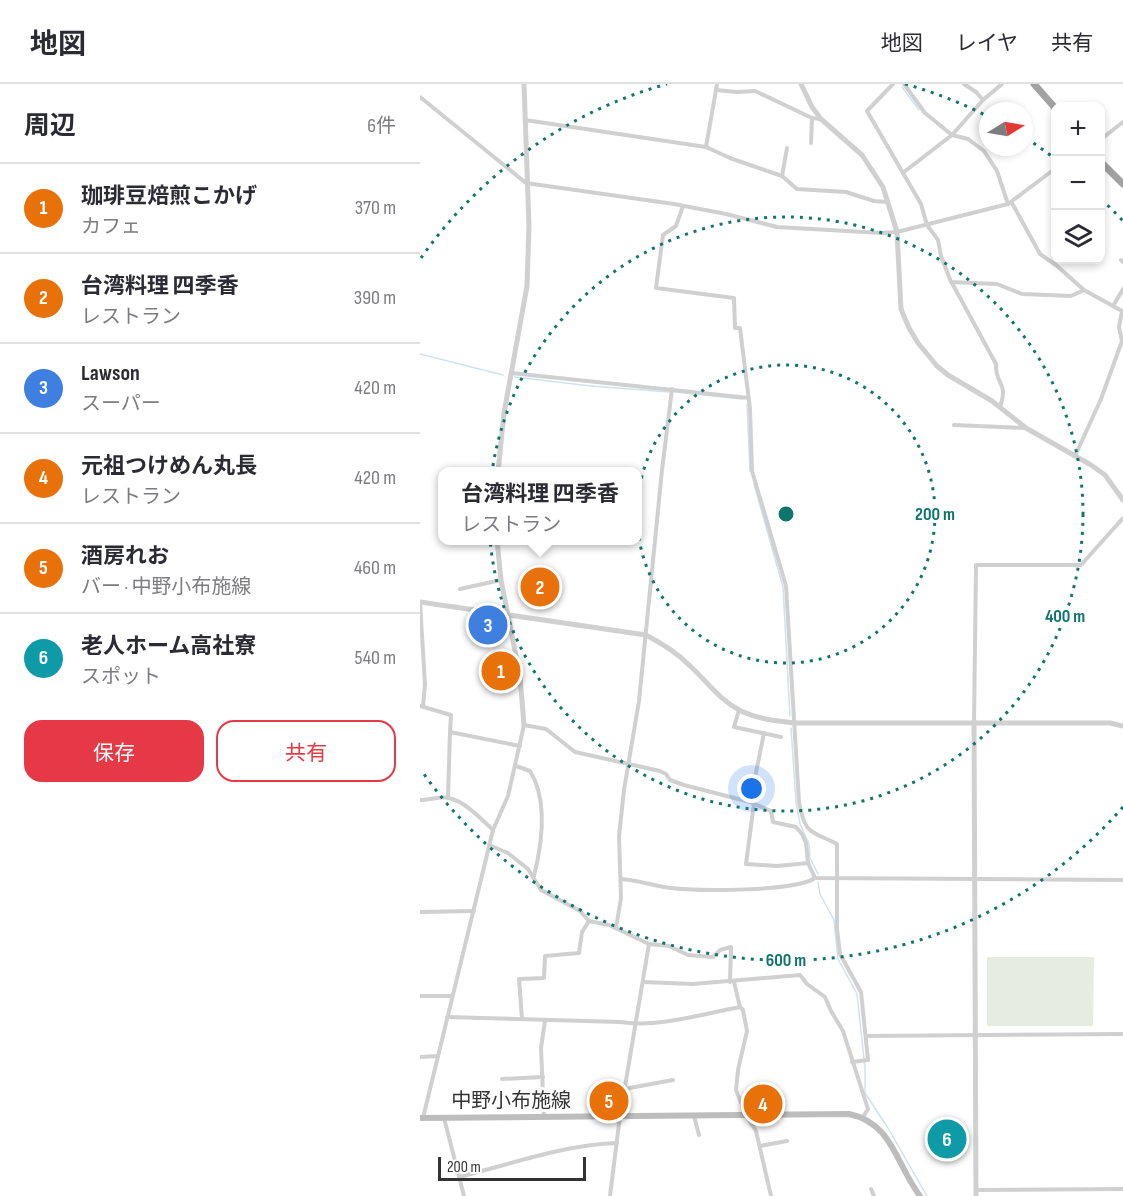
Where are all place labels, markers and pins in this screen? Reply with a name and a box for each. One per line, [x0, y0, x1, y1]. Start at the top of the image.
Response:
centre of rings [776, 504, 796, 524]
pin: 2 [520, 564, 560, 610]
pin: 3 [468, 602, 508, 648]
pin: 1 [482, 648, 520, 694]
pin: 5 [590, 1078, 628, 1124]
pin: 4 [744, 1082, 782, 1126]
pin: 6 [928, 1116, 966, 1162]

